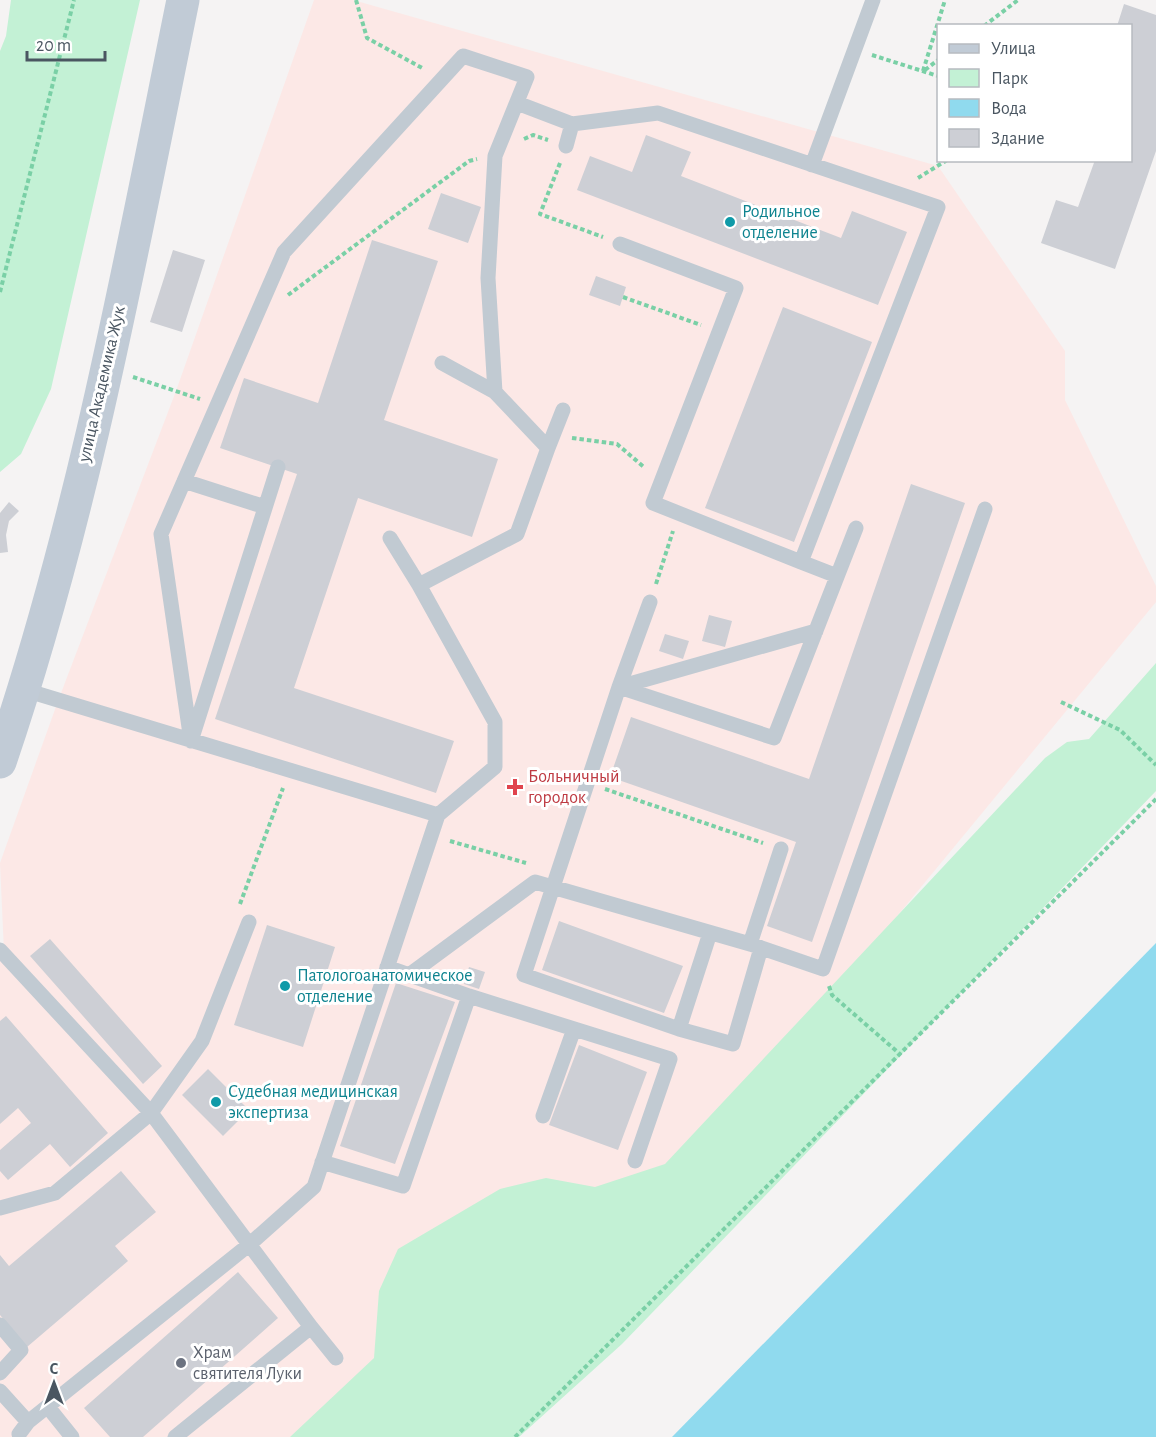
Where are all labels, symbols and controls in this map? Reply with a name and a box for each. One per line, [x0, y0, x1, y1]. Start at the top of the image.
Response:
scale bar [27, 24, 105, 62]
legend [937, 24, 1132, 162]
text: 20 m [36, 37, 71, 55]
text: Улица [991, 40, 1036, 58]
text: Парк [991, 70, 1029, 88]
text: Вода [991, 100, 1027, 118]
text: Здание [991, 130, 1045, 148]
place label: Родильное отделение [742, 203, 820, 242]
marker: Родильное отделение [723, 215, 737, 229]
street label: улица Академика Жук [75, 304, 129, 465]
place label: Больничный городок [528, 768, 620, 807]
marker: Больничный городок [506, 778, 524, 796]
place label: Патологоанатомическое отделение [297, 967, 472, 1006]
marker: Патологоанатомическое отделение [278, 979, 292, 993]
place label: Судебная медицинская экспертиза [228, 1082, 398, 1122]
marker: Судебная медицинская экспертиза [209, 1095, 223, 1109]
place label: Храм святителя Луки [193, 1344, 302, 1383]
north arrow [24, 1353, 84, 1413]
marker: Храм святителя Луки [174, 1356, 188, 1370]
text: С [50, 1361, 59, 1377]

